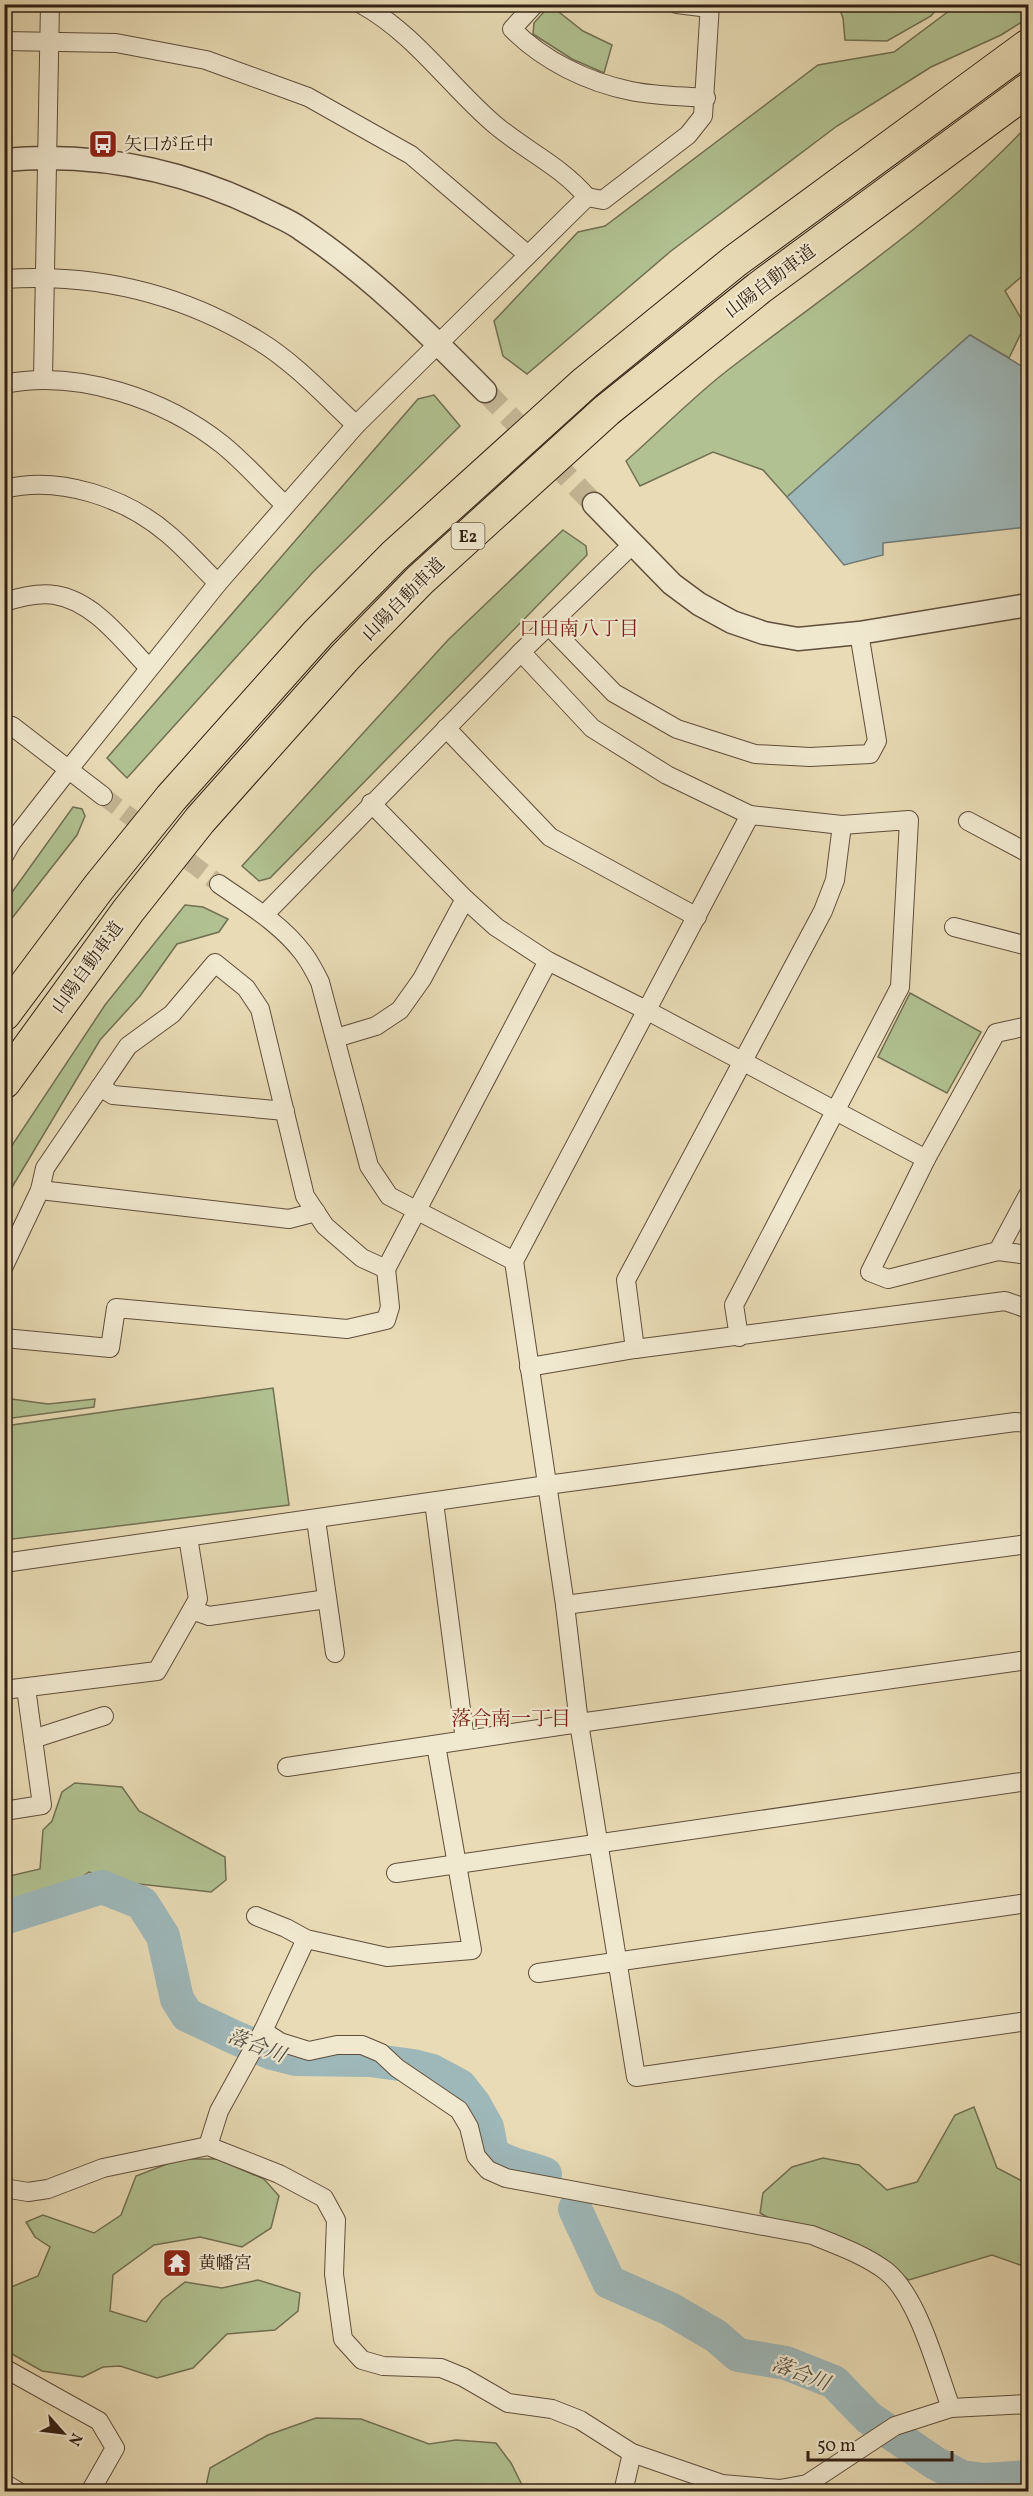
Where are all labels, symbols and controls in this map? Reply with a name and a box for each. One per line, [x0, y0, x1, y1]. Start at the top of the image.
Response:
bus stop icon: 矢口が丘中 [87, 128, 119, 160]
place label: 矢口が丘中 [124, 133, 214, 158]
street label: 山陽自動車道 [720, 240, 822, 325]
road number: E2 [452, 523, 484, 549]
street label: 山陽自動車道 [357, 553, 451, 647]
district label: 口田南八丁目 [519, 616, 639, 644]
street label: 山陽自動車道 [46, 917, 130, 1019]
district label: 落合南一丁目 [451, 1706, 571, 1734]
water label: 落合川 [223, 2023, 291, 2071]
temple icon: 黄幡宮 [161, 2247, 193, 2279]
place label: 黄幡宮 [198, 2252, 252, 2277]
water label: 落合川 [767, 2351, 835, 2399]
north arrow [33, 2403, 93, 2463]
scale bar [808, 2424, 952, 2462]
text: N [62, 2429, 87, 2450]
text: 50 m [817, 2434, 856, 2459]

